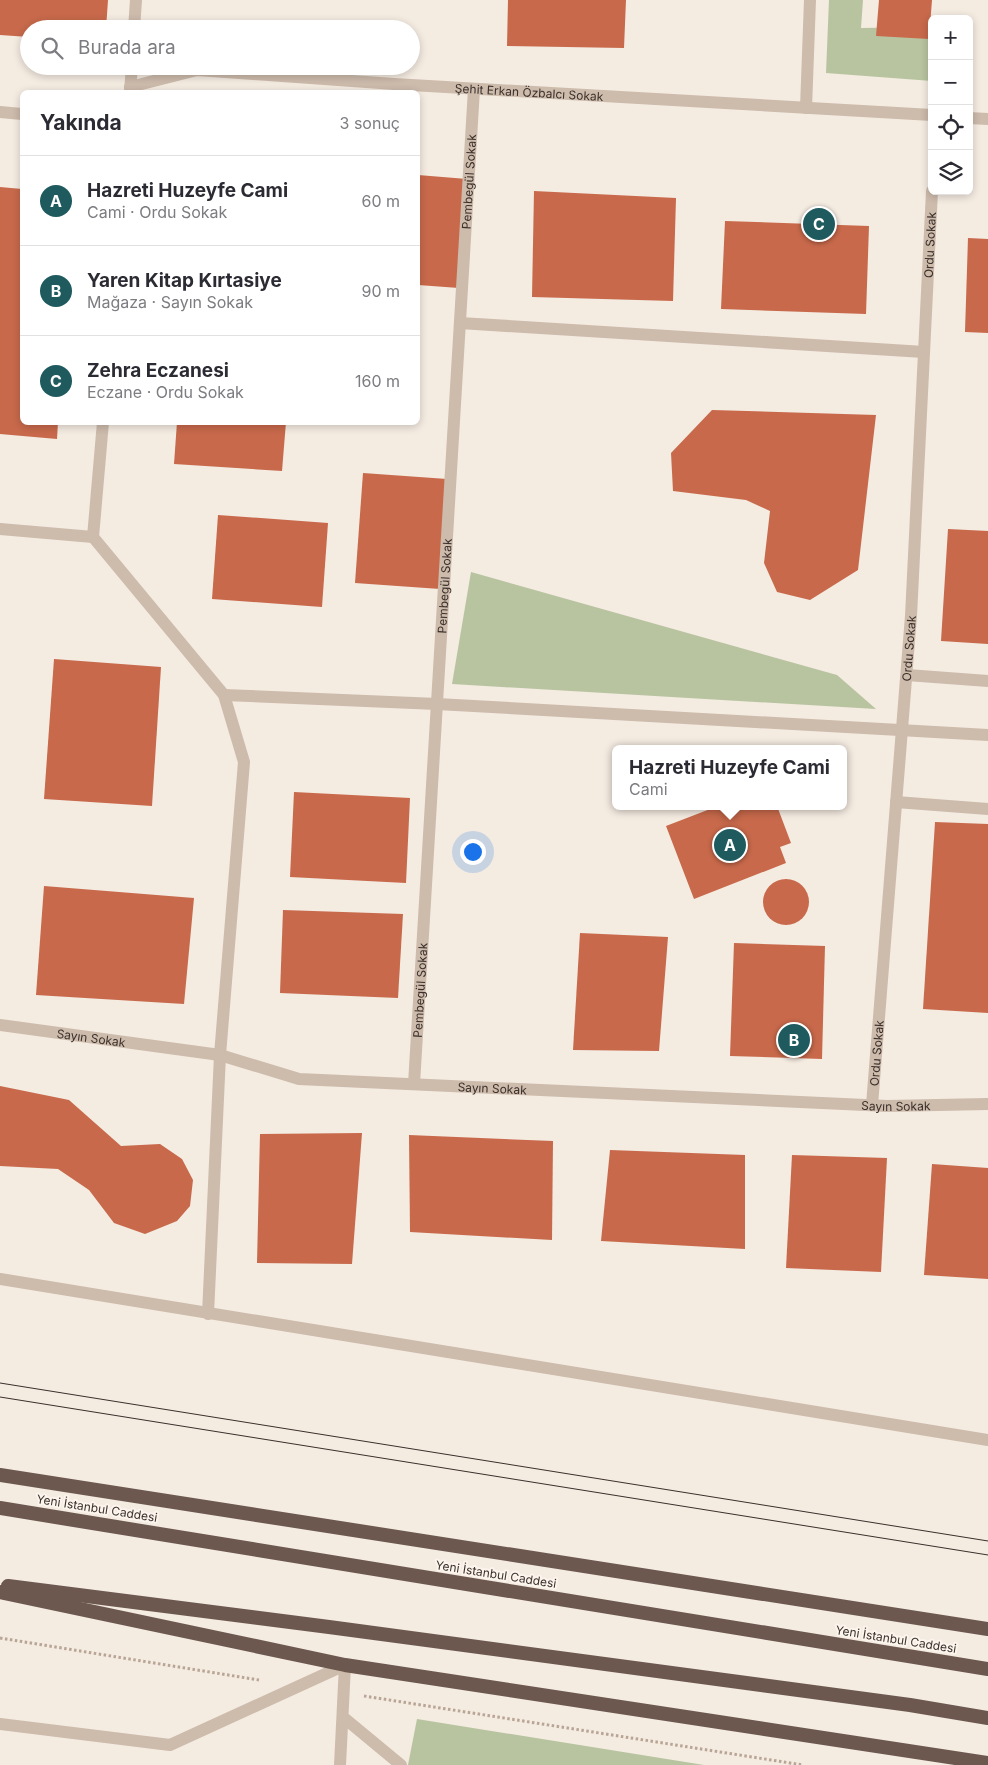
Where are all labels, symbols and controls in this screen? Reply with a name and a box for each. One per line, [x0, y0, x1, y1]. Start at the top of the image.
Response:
map controls [928, 15, 973, 195]
button: + [928, 15, 973, 60]
search box [20, 20, 420, 75]
icon: search [38, 34, 66, 62]
text: Burada ara [78, 36, 176, 59]
button: − [928, 60, 973, 105]
street label: Şehit Erkan Özbalcı Sokak [454, 80, 604, 104]
button: locate [928, 105, 973, 150]
text: Yakında [40, 110, 122, 135]
text: 3 sonuç [340, 113, 400, 133]
street label: Pembegül Sokak [458, 133, 479, 230]
button: layers [928, 150, 973, 195]
text: Hazreti Huzeyfe Cami [87, 179, 288, 202]
text: A [50, 191, 62, 211]
text: 60 m [361, 191, 400, 211]
text: Cami · Ordu Sokak [87, 202, 227, 222]
pin: C [803, 205, 835, 243]
street label: Ordu Sokak [920, 211, 938, 278]
text: Yaren Kitap Kırtasiye [87, 269, 282, 292]
text: B [51, 281, 61, 301]
text: 90 m [361, 281, 400, 301]
text: Mağaza · Sayın Sokak [87, 292, 253, 312]
text: Zehra Eczanesi [87, 359, 229, 382]
text: C [50, 371, 62, 391]
text: 160 m [355, 371, 400, 391]
text: Eczane · Ordu Sokak [87, 382, 244, 402]
street label: Pembegül Sokak [434, 538, 454, 634]
street label: Ordu Sokak [898, 614, 919, 682]
popup [612, 745, 847, 810]
text: Hazreti Huzeyfe Cami [629, 756, 830, 779]
text: Cami [629, 779, 668, 799]
pin: A [714, 826, 746, 864]
your location [460, 839, 486, 865]
street label: Pembegül Sokak [409, 942, 430, 1038]
street label: Ordu Sokak [866, 1019, 886, 1087]
pin: B [778, 1021, 810, 1059]
street label: Sayın Sokak [56, 1025, 127, 1050]
street label: Sayın Sokak [457, 1079, 528, 1097]
street label: Sayın Sokak [861, 1097, 931, 1114]
street label: Yeni İstanbul Caddesi [36, 1491, 159, 1525]
street label: Yeni İstanbul Caddesi [435, 1557, 558, 1591]
street label: Yeni İstanbul Caddesi [835, 1622, 958, 1656]

